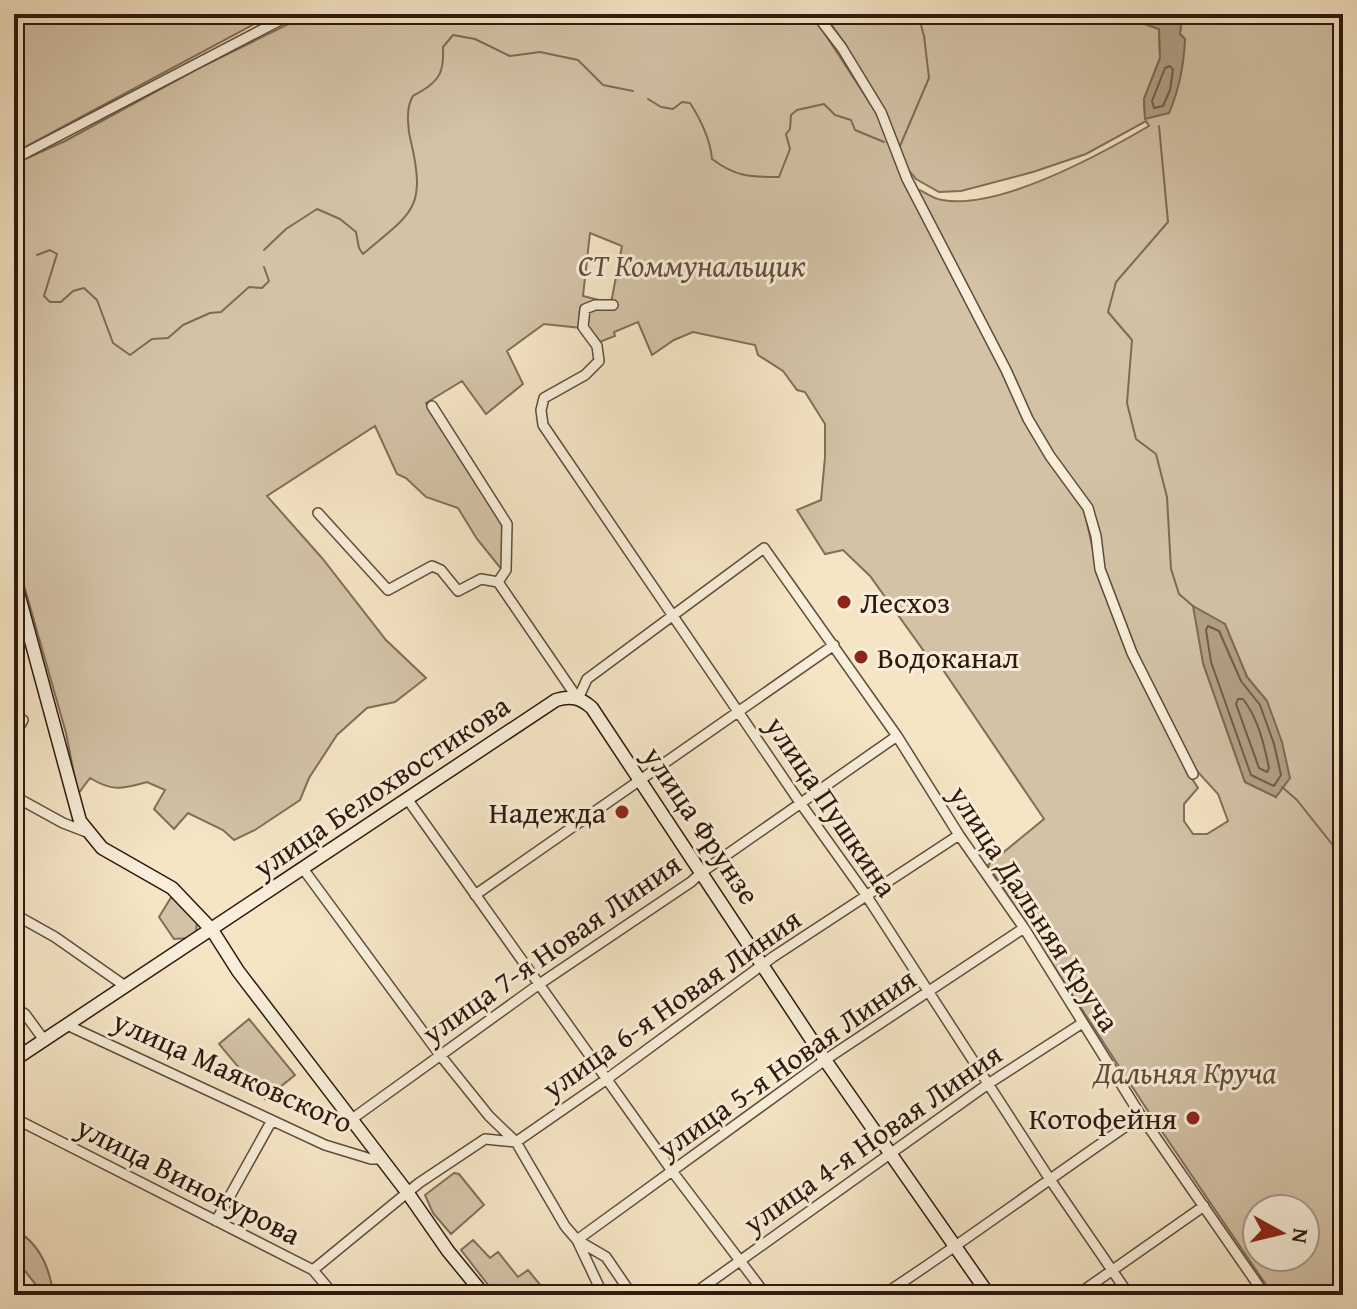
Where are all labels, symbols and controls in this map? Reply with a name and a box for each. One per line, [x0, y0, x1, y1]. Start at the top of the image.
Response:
park label: СТ Коммунальщик [578, 243, 806, 287]
place label: Лесхоз [860, 580, 950, 624]
marker: Лесхоз [835, 593, 853, 611]
place label: Водоканал [877, 635, 1019, 679]
marker: Водоканал [852, 648, 870, 666]
street label: улица Белохвостикова [243, 683, 519, 889]
street label: улица Пушкина [754, 706, 909, 906]
street label: улица Фрунзе [632, 736, 771, 913]
street label: улица Дальняя Круча [938, 775, 1132, 1041]
place label: Надежда [489, 790, 607, 834]
marker: Надежда [613, 803, 631, 821]
street label: улица 7-я Новая Линия [412, 842, 690, 1055]
street label: улица 6-я Новая Линия [532, 897, 810, 1110]
street label: улица 5-я Новая Линия [647, 957, 925, 1170]
street label: улица Маяковского [105, 998, 360, 1144]
street label: улица 4-я Новая Линия [733, 1032, 1011, 1245]
park label: Дальняя Круча [1092, 1050, 1277, 1094]
place label: Котофейня [1029, 1096, 1177, 1140]
street label: улица Винокурова [68, 1104, 309, 1256]
marker: Котофейня [1184, 1109, 1202, 1127]
north arrow [1241, 1193, 1321, 1273]
text: N [1284, 1226, 1318, 1246]

